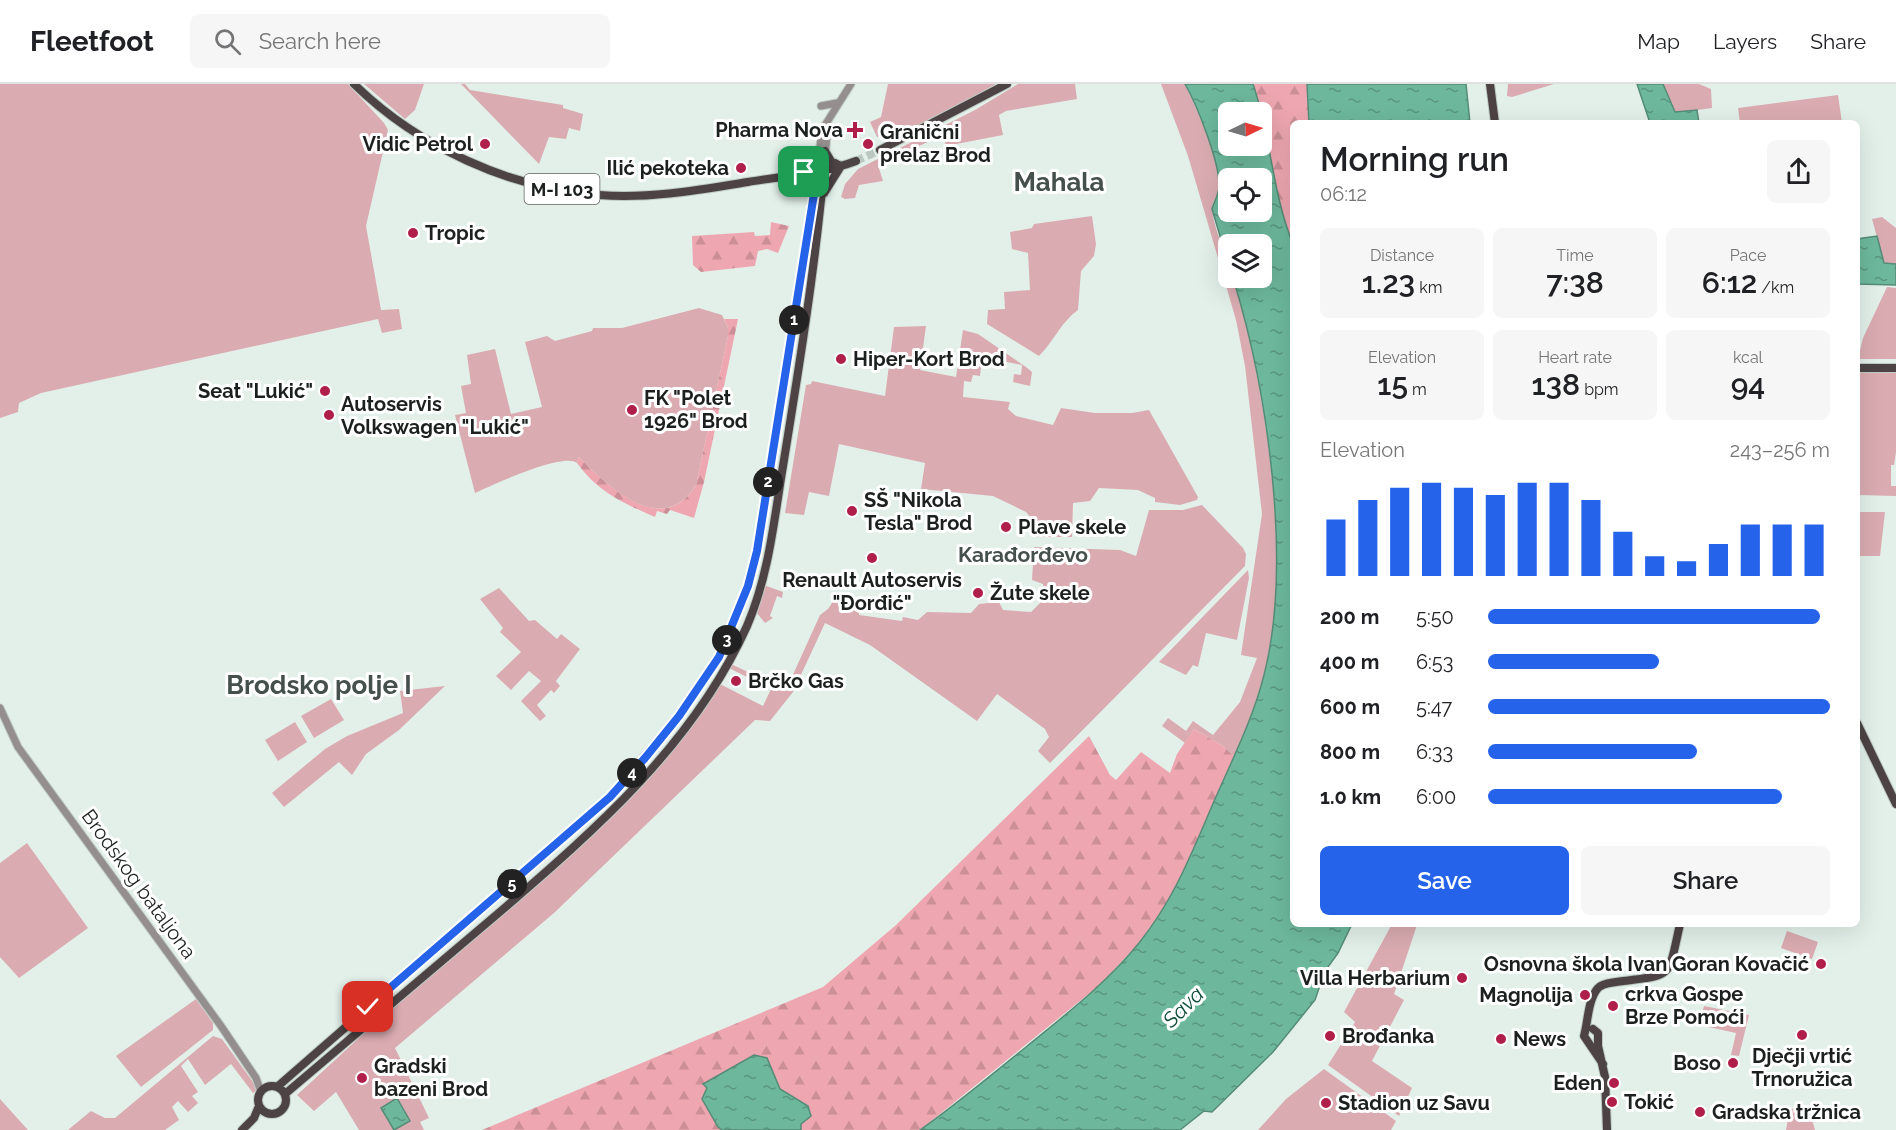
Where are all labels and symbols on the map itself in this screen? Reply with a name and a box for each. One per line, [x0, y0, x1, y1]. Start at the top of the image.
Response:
north arrow [1218, 102, 1272, 156]
place label: Pharma Nova [715, 118, 843, 142]
place label: Granični prelaz Brod [880, 120, 991, 167]
marker: Pharma Nova [848, 123, 862, 137]
place label: Vidic Petrol [362, 132, 474, 156]
marker: Vidic Petrol [478, 137, 492, 151]
marker: Granični prelaz Brod [861, 137, 875, 151]
pin [778, 146, 829, 197]
place label: Ilić pekoteka [606, 156, 729, 180]
marker: Ilić pekoteka [734, 161, 748, 175]
district label: Mahala [1013, 167, 1105, 197]
road number: M-I 103 [524, 174, 600, 204]
place label: Tropic [425, 221, 485, 245]
marker: Tropic [406, 226, 420, 240]
pin: 1 [779, 305, 809, 335]
place label: Hiper-Kort Brod [853, 347, 1005, 371]
marker: Hiper-Kort Brod [834, 352, 848, 366]
place label: Seat "Lukić" [198, 379, 313, 403]
marker: Seat "Lukić" [318, 384, 332, 398]
place label: FK "Polet 1926" Brod [644, 386, 748, 433]
place label: Autoservis Volkswagen "Lukić" [341, 392, 529, 439]
marker: FK "Polet 1926" Brod [625, 403, 639, 417]
marker: Autoservis Volkswagen "Lukić" [322, 408, 336, 422]
pin: 2 [753, 467, 783, 497]
place label: SŠ "Nikola Tesla" Brod [864, 487, 972, 535]
marker: SŠ "Nikola Tesla" Brod [845, 504, 859, 518]
place label: Plave skele [1018, 515, 1126, 539]
marker: Plave skele [999, 520, 1013, 534]
district label: Karađorđevo [958, 542, 1088, 567]
marker: Renault Autoservis "Đorđić" [865, 551, 879, 565]
place label: Renault Autoservis "Đorđić" [782, 568, 962, 615]
place label: Žute skele [990, 581, 1090, 605]
marker: Žute skele [971, 586, 985, 600]
pin: 3 [712, 625, 742, 655]
place label: Brčko Gas [748, 669, 844, 693]
district label: Brodsko polje I [226, 670, 412, 700]
marker: Brčko Gas [729, 674, 743, 688]
pin: 4 [617, 758, 647, 788]
street label: Brodskog bataljona [77, 805, 201, 963]
pin: 5 [497, 869, 527, 899]
place label: Osnovna škola Ivan Goran Kovačić [1484, 952, 1809, 976]
marker: Osnovna škola Ivan Goran Kovačić [1814, 957, 1828, 971]
place label: Villa Herbarium [1300, 966, 1450, 990]
marker: Villa Herbarium [1455, 971, 1469, 985]
pin [342, 981, 393, 1032]
water label: Sava [1157, 981, 1209, 1033]
place label: crkva Gospe Brze Pomoći [1625, 982, 1744, 1029]
place label: Magnolija [1479, 983, 1573, 1007]
marker: Magnolija [1578, 988, 1592, 1002]
marker: crkva Gospe Brze Pomoći [1606, 999, 1620, 1013]
place label: Brođanka [1342, 1024, 1434, 1048]
place label: News [1513, 1027, 1566, 1051]
marker: Dječji vrtić Trnoružica [1795, 1028, 1809, 1042]
marker: Brođanka [1323, 1029, 1337, 1043]
marker: News [1494, 1032, 1508, 1046]
place label: Dječji vrtić Trnoružica [1751, 1044, 1853, 1091]
place label: Boso [1673, 1051, 1721, 1075]
place label: Gradski bazeni Brod [374, 1054, 488, 1101]
marker: Boso [1726, 1056, 1740, 1070]
marker: Gradski bazeni Brod [355, 1071, 369, 1085]
place label: Eden [1553, 1071, 1602, 1095]
marker: Eden [1607, 1076, 1621, 1090]
place label: Tokić [1624, 1090, 1674, 1114]
place label: Stadion uz Savu [1338, 1091, 1490, 1115]
marker: Tokić [1605, 1095, 1619, 1109]
marker: Stadion uz Savu [1319, 1096, 1333, 1110]
place label: Gradska tržnica [1712, 1100, 1861, 1124]
marker: Gradska tržnica [1693, 1105, 1707, 1119]

